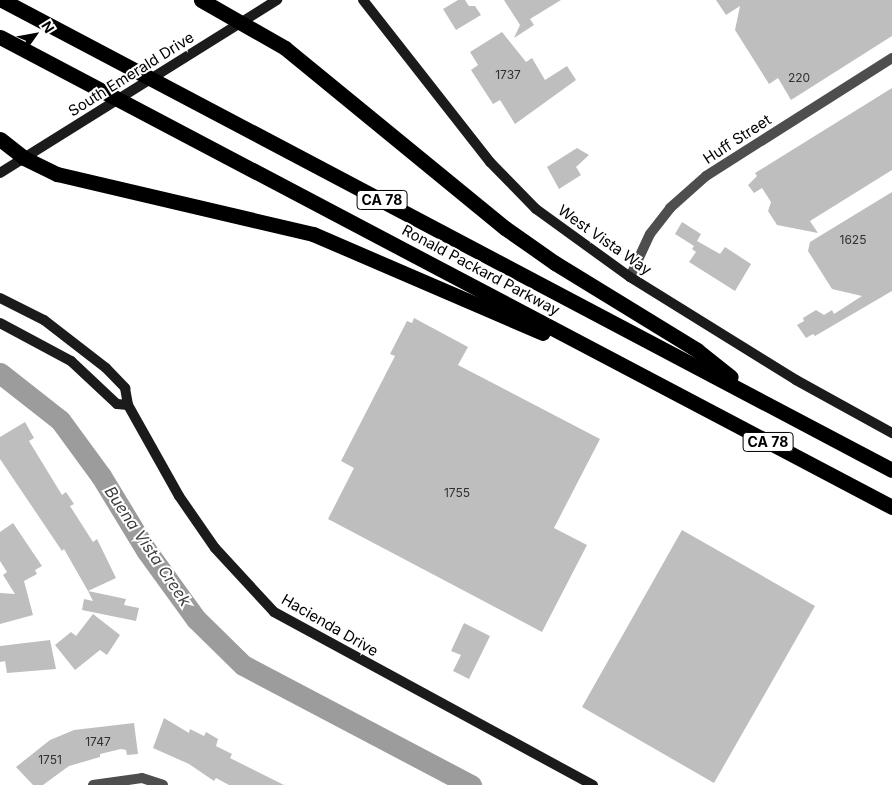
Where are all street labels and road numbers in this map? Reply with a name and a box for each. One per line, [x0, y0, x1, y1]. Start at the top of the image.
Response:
street label: South Emerald Drive [65, 28, 197, 120]
street label: Huff Street [700, 110, 774, 168]
road number: CA 78 [356, 188, 408, 212]
street label: West Vista Way [555, 201, 655, 279]
street label: Ronald Packard Parkway [399, 221, 563, 319]
road number: CA 78 [742, 431, 794, 454]
street label: Hacienda Drive [279, 590, 381, 660]

